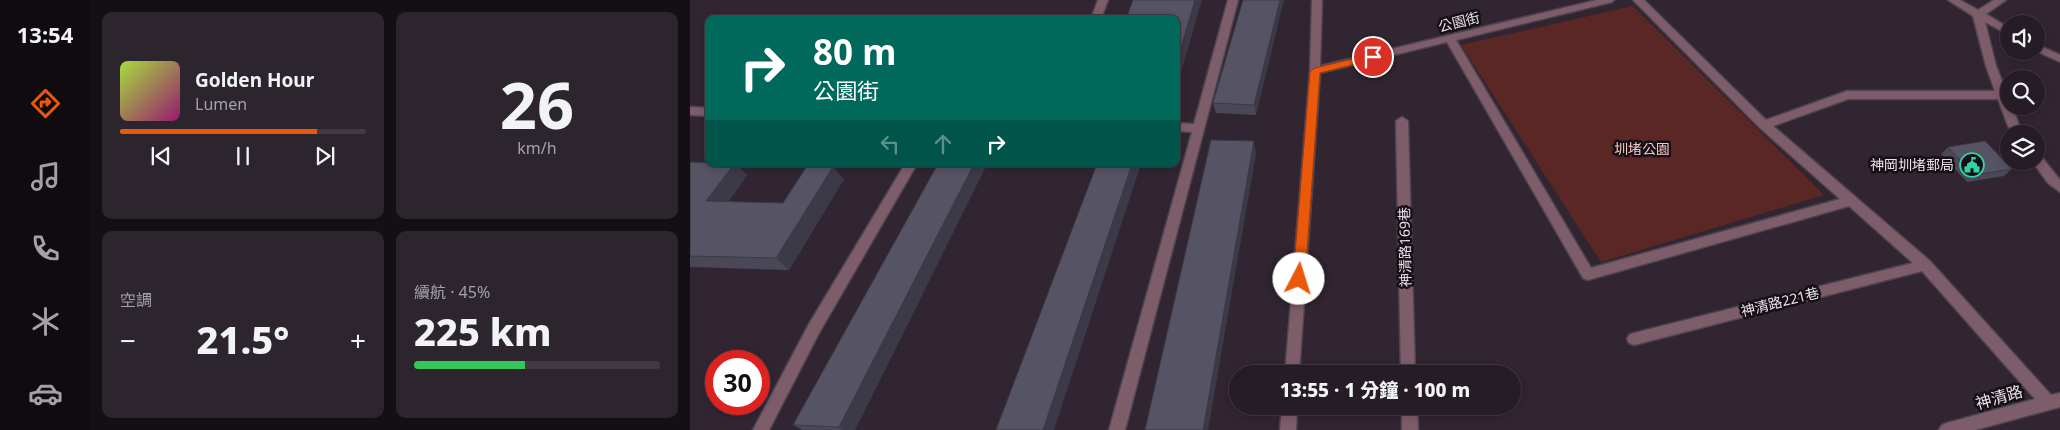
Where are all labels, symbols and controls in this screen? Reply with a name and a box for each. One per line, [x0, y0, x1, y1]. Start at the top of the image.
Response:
street label: 公園街 [1436, 7, 1482, 36]
map controls [2000, 15, 2045, 170]
button: sound [2000, 15, 2045, 60]
text: 13:54 [17, 19, 73, 49]
text: 80 m [813, 28, 896, 75]
icon: right [730, 35, 795, 100]
pin [1352, 36, 1394, 78]
icon: arrive [1359, 43, 1387, 71]
text: 26 [500, 60, 574, 148]
text: Golden Hour [195, 67, 314, 93]
button: search [2000, 70, 2045, 115]
text: 公園街 [813, 75, 879, 105]
icon: directions [28, 86, 63, 121]
text: Lumen [195, 93, 247, 115]
button: layers [2000, 125, 2045, 170]
icon: left [876, 130, 904, 158]
icon: ahead [929, 130, 957, 158]
icon: right [982, 130, 1010, 158]
text: km/h [517, 137, 557, 159]
park label: 圳堵公園 [1614, 139, 1670, 158]
icon: previous [147, 142, 175, 170]
icon: pause [229, 142, 257, 170]
icon: next [311, 142, 339, 170]
public building icon: 神岡圳堵郵局 [1959, 152, 1985, 178]
place label: 神岡圳堵郵局 [1870, 155, 1954, 174]
icon: music [28, 159, 63, 194]
street label: 神清路169巷 [1394, 207, 1415, 287]
icon: phone [28, 231, 63, 266]
position arrow [1272, 252, 1324, 304]
text: 續航 · 45% [414, 281, 490, 303]
street label: 神清路221巷 [1739, 283, 1821, 320]
text: 空調 [120, 289, 152, 311]
icon: climate [28, 304, 63, 339]
text: 225 km [414, 305, 552, 357]
text: 21.5° [197, 313, 289, 365]
text: − [120, 321, 136, 359]
text: + [350, 321, 366, 359]
speed limit sign: 30 [705, 350, 770, 415]
icon: car [28, 376, 63, 411]
text: 13:55 · 1 分鐘 · 100 m [1280, 377, 1470, 403]
street label: 神清路 [1973, 380, 2025, 414]

